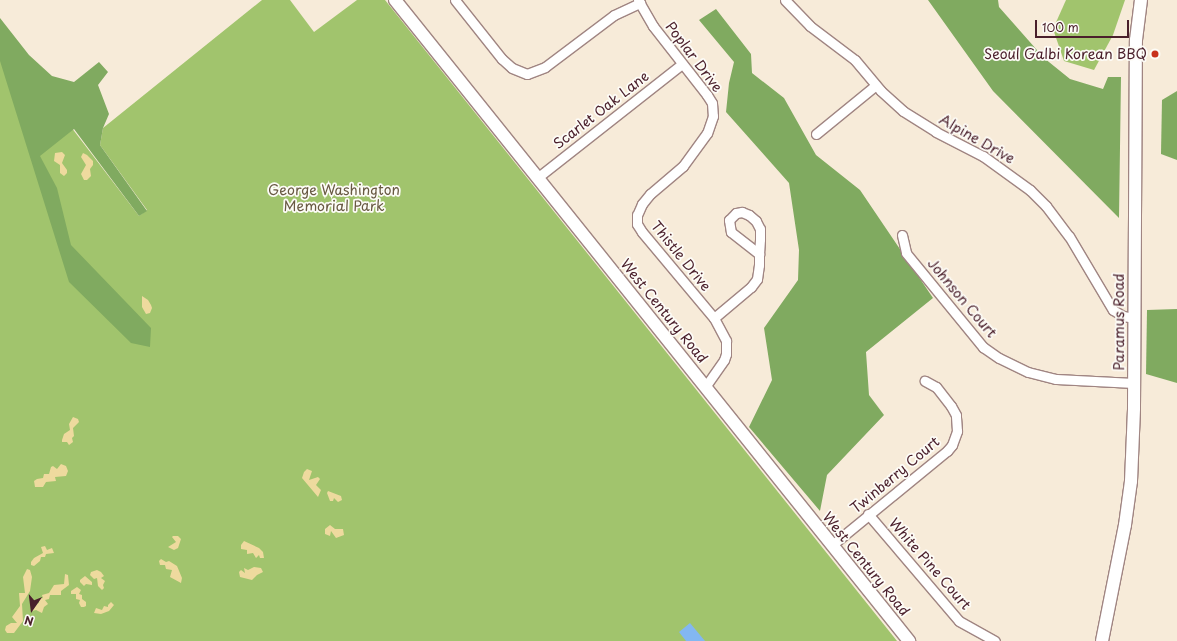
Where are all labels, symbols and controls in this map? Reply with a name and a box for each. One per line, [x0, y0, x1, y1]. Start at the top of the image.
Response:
scale bar [1037, 12, 1131, 38]
street label: Poplar Drive [662, 18, 726, 96]
text: 100 m [1042, 18, 1079, 36]
place label: Seoul Galbi Korean BBQ [983, 46, 1147, 62]
marker: Seoul Galbi Korean BBQ [1150, 49, 1160, 59]
street label: Scarlet Oak Lane [549, 67, 653, 153]
street label: Alpine Drive [936, 111, 1018, 167]
park label: George Washington Memorial Park [268, 182, 400, 214]
street label: Thistle Drive [648, 217, 714, 295]
street label: West Century Road [616, 255, 712, 367]
street label: Johnson Court [924, 255, 1000, 341]
street label: Paramus Road [1111, 273, 1127, 371]
street label: Twinberry Court [847, 433, 943, 517]
street label: West Century Road [818, 508, 914, 620]
street label: White Pine Court [886, 515, 974, 613]
north arrow [12, 589, 52, 629]
text: N [23, 612, 35, 630]

